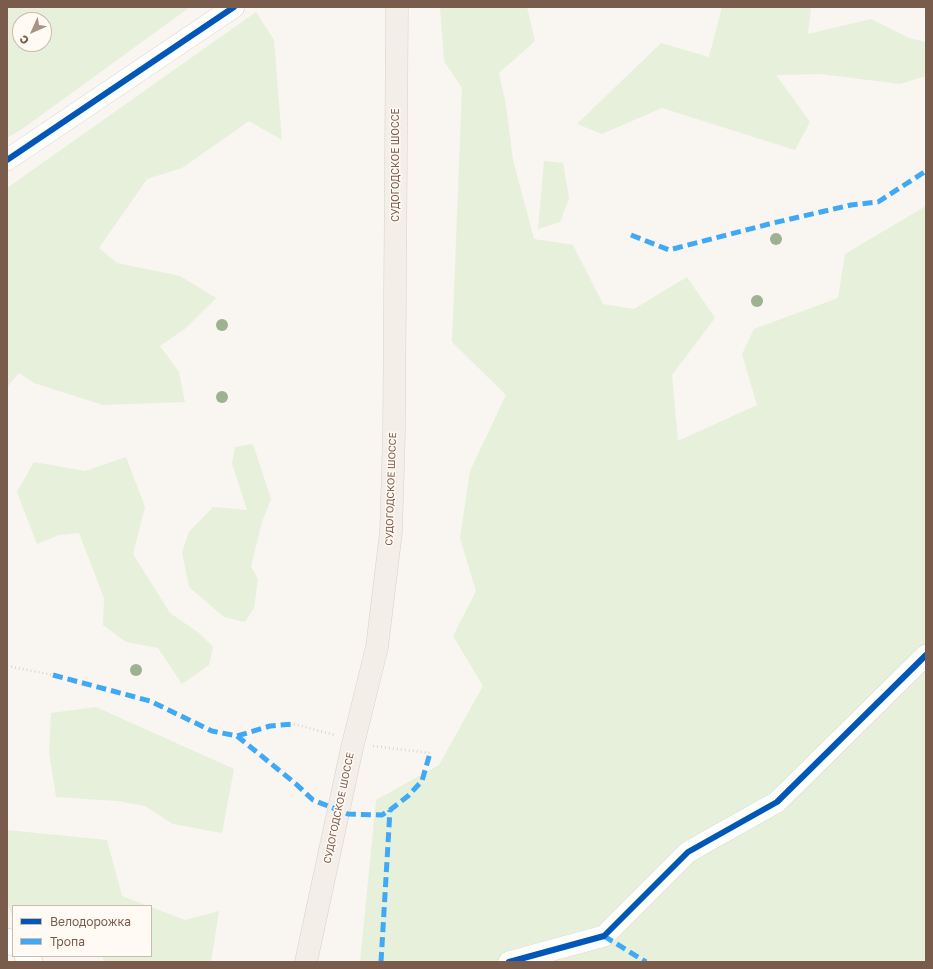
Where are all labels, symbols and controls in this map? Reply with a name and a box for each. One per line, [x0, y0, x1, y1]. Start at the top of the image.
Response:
north arrow [12, 12, 52, 52]
text: С [17, 33, 31, 47]
street label: СУДОГОДСКОЕ ШОССЕ [390, 108, 402, 222]
street label: СУДОГОДСКОЕ ШОССЕ [383, 432, 399, 546]
street label: СУДОГОДСКОЕ ШОССЕ [321, 751, 357, 865]
legend [12, 905, 152, 957]
text: Велодорожка [50, 914, 131, 929]
text: Тропа [50, 934, 85, 949]

